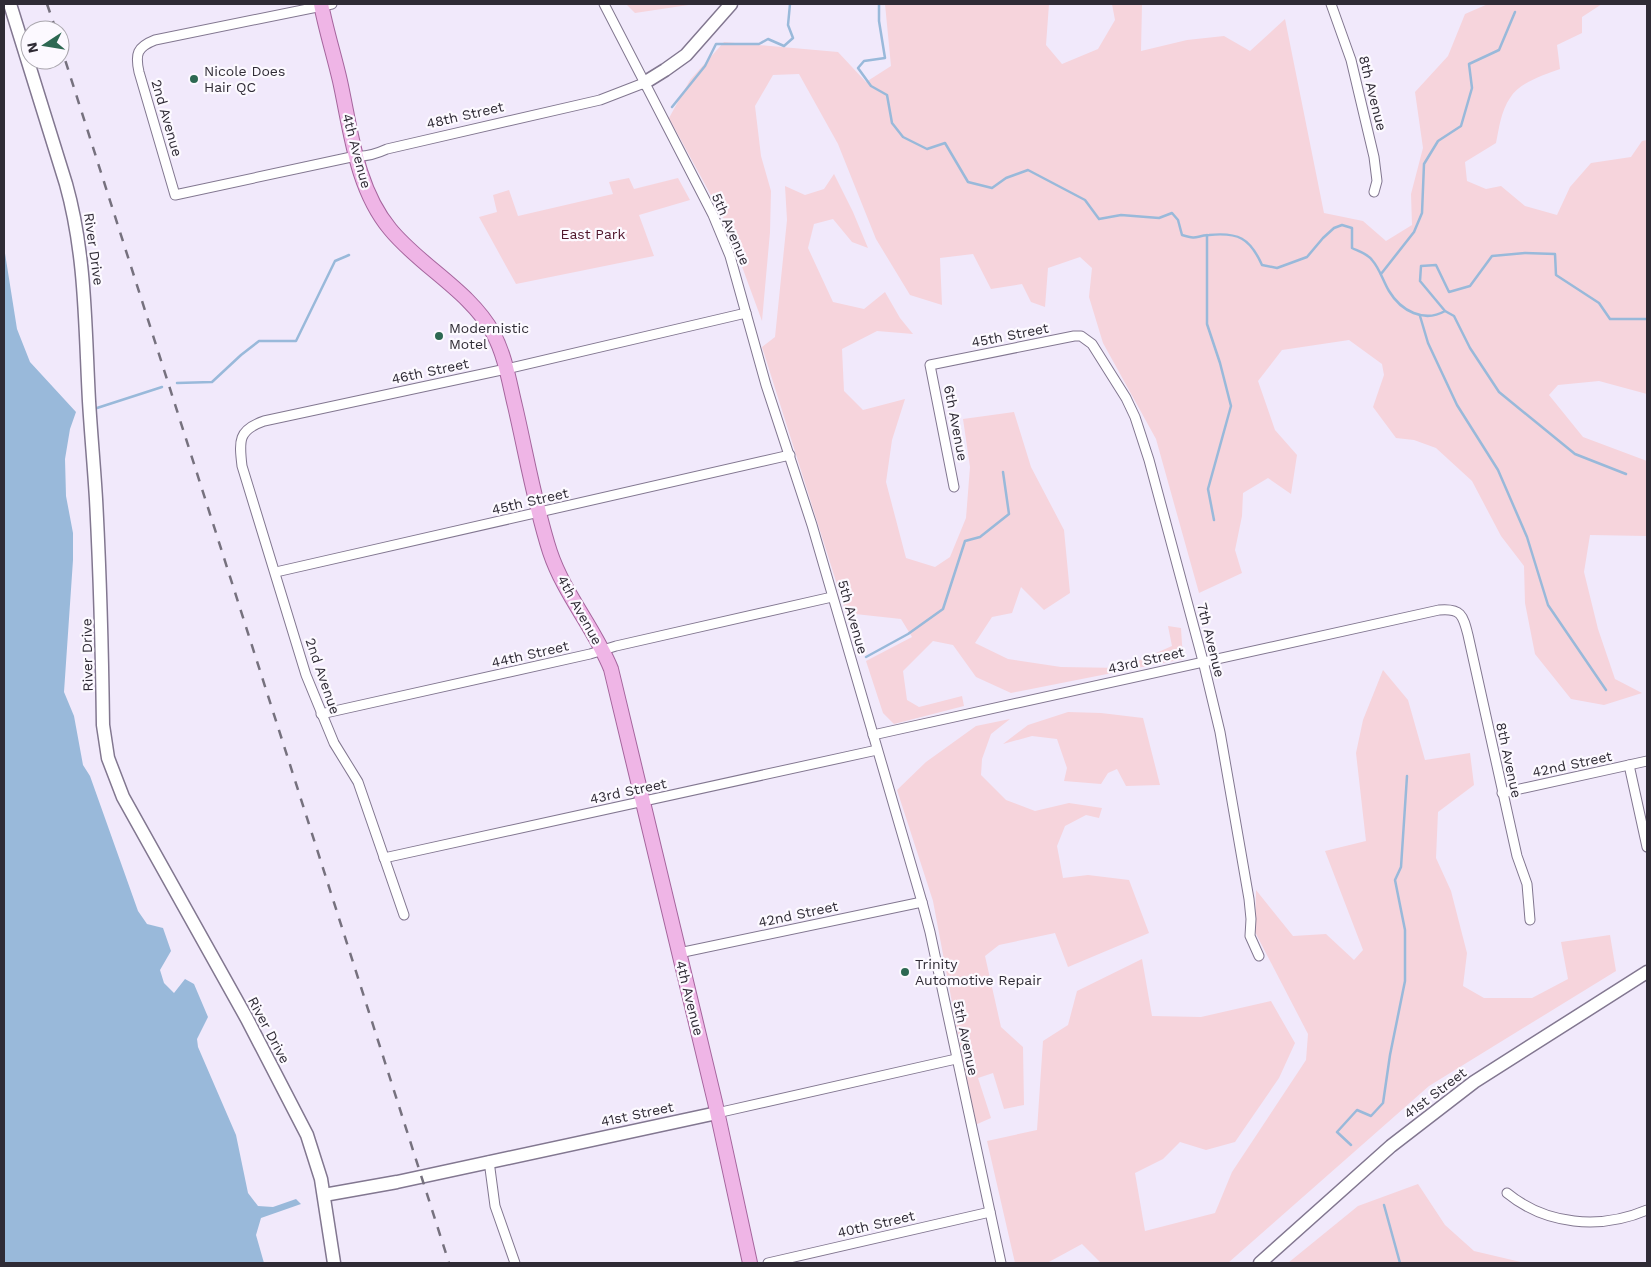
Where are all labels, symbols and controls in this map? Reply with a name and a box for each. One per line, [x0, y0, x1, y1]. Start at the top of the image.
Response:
north arrow [20, 20, 70, 70]
text: N [23, 41, 41, 54]
street label: 8th Avenue [1356, 54, 1390, 132]
place label: Nicole Does Hair QC [204, 63, 285, 95]
marker: Nicole Does Hair QC [188, 73, 200, 85]
street label: 2nd Avenue [148, 78, 186, 158]
street label: 48th Street [425, 98, 505, 132]
street label: 4th Avenue [339, 112, 375, 190]
street label: 5th Avenue [709, 191, 753, 267]
street label: River Drive [81, 212, 107, 286]
park label: East Park [561, 226, 626, 242]
place label: Modernistic Motel [449, 320, 529, 352]
street label: 45th Street [970, 320, 1050, 350]
marker: Modernistic Motel [433, 330, 445, 342]
street label: 46th Street [390, 355, 470, 387]
street label: 6th Avenue [941, 384, 971, 462]
street label: 45th Street [490, 484, 570, 518]
street label: 4th Avenue [554, 573, 606, 647]
street label: 5th Avenue [835, 578, 871, 656]
street label: 7th Avenue [1194, 601, 1228, 679]
street label: River Drive [78, 618, 96, 692]
street label: 2nd Avenue [303, 636, 343, 716]
street label: 44th Street [490, 637, 570, 671]
street label: 43rd Street [1106, 643, 1186, 677]
street label: 8th Avenue [1493, 721, 1525, 799]
street label: 42nd Street [1531, 748, 1613, 780]
street label: 43rd Street [588, 775, 668, 807]
street label: 42nd Street [757, 898, 839, 930]
place label: Trinity Automotive Repair [915, 956, 1042, 988]
street label: 4th Avenue [673, 959, 707, 1037]
marker: Trinity Automotive Repair [899, 966, 911, 978]
street label: River Drive [245, 994, 293, 1066]
street label: 5th Avenue [950, 999, 982, 1077]
street label: 41st Street [1401, 1064, 1469, 1122]
street label: 41st Street [599, 1098, 675, 1130]
street label: 40th Street [836, 1207, 916, 1241]

